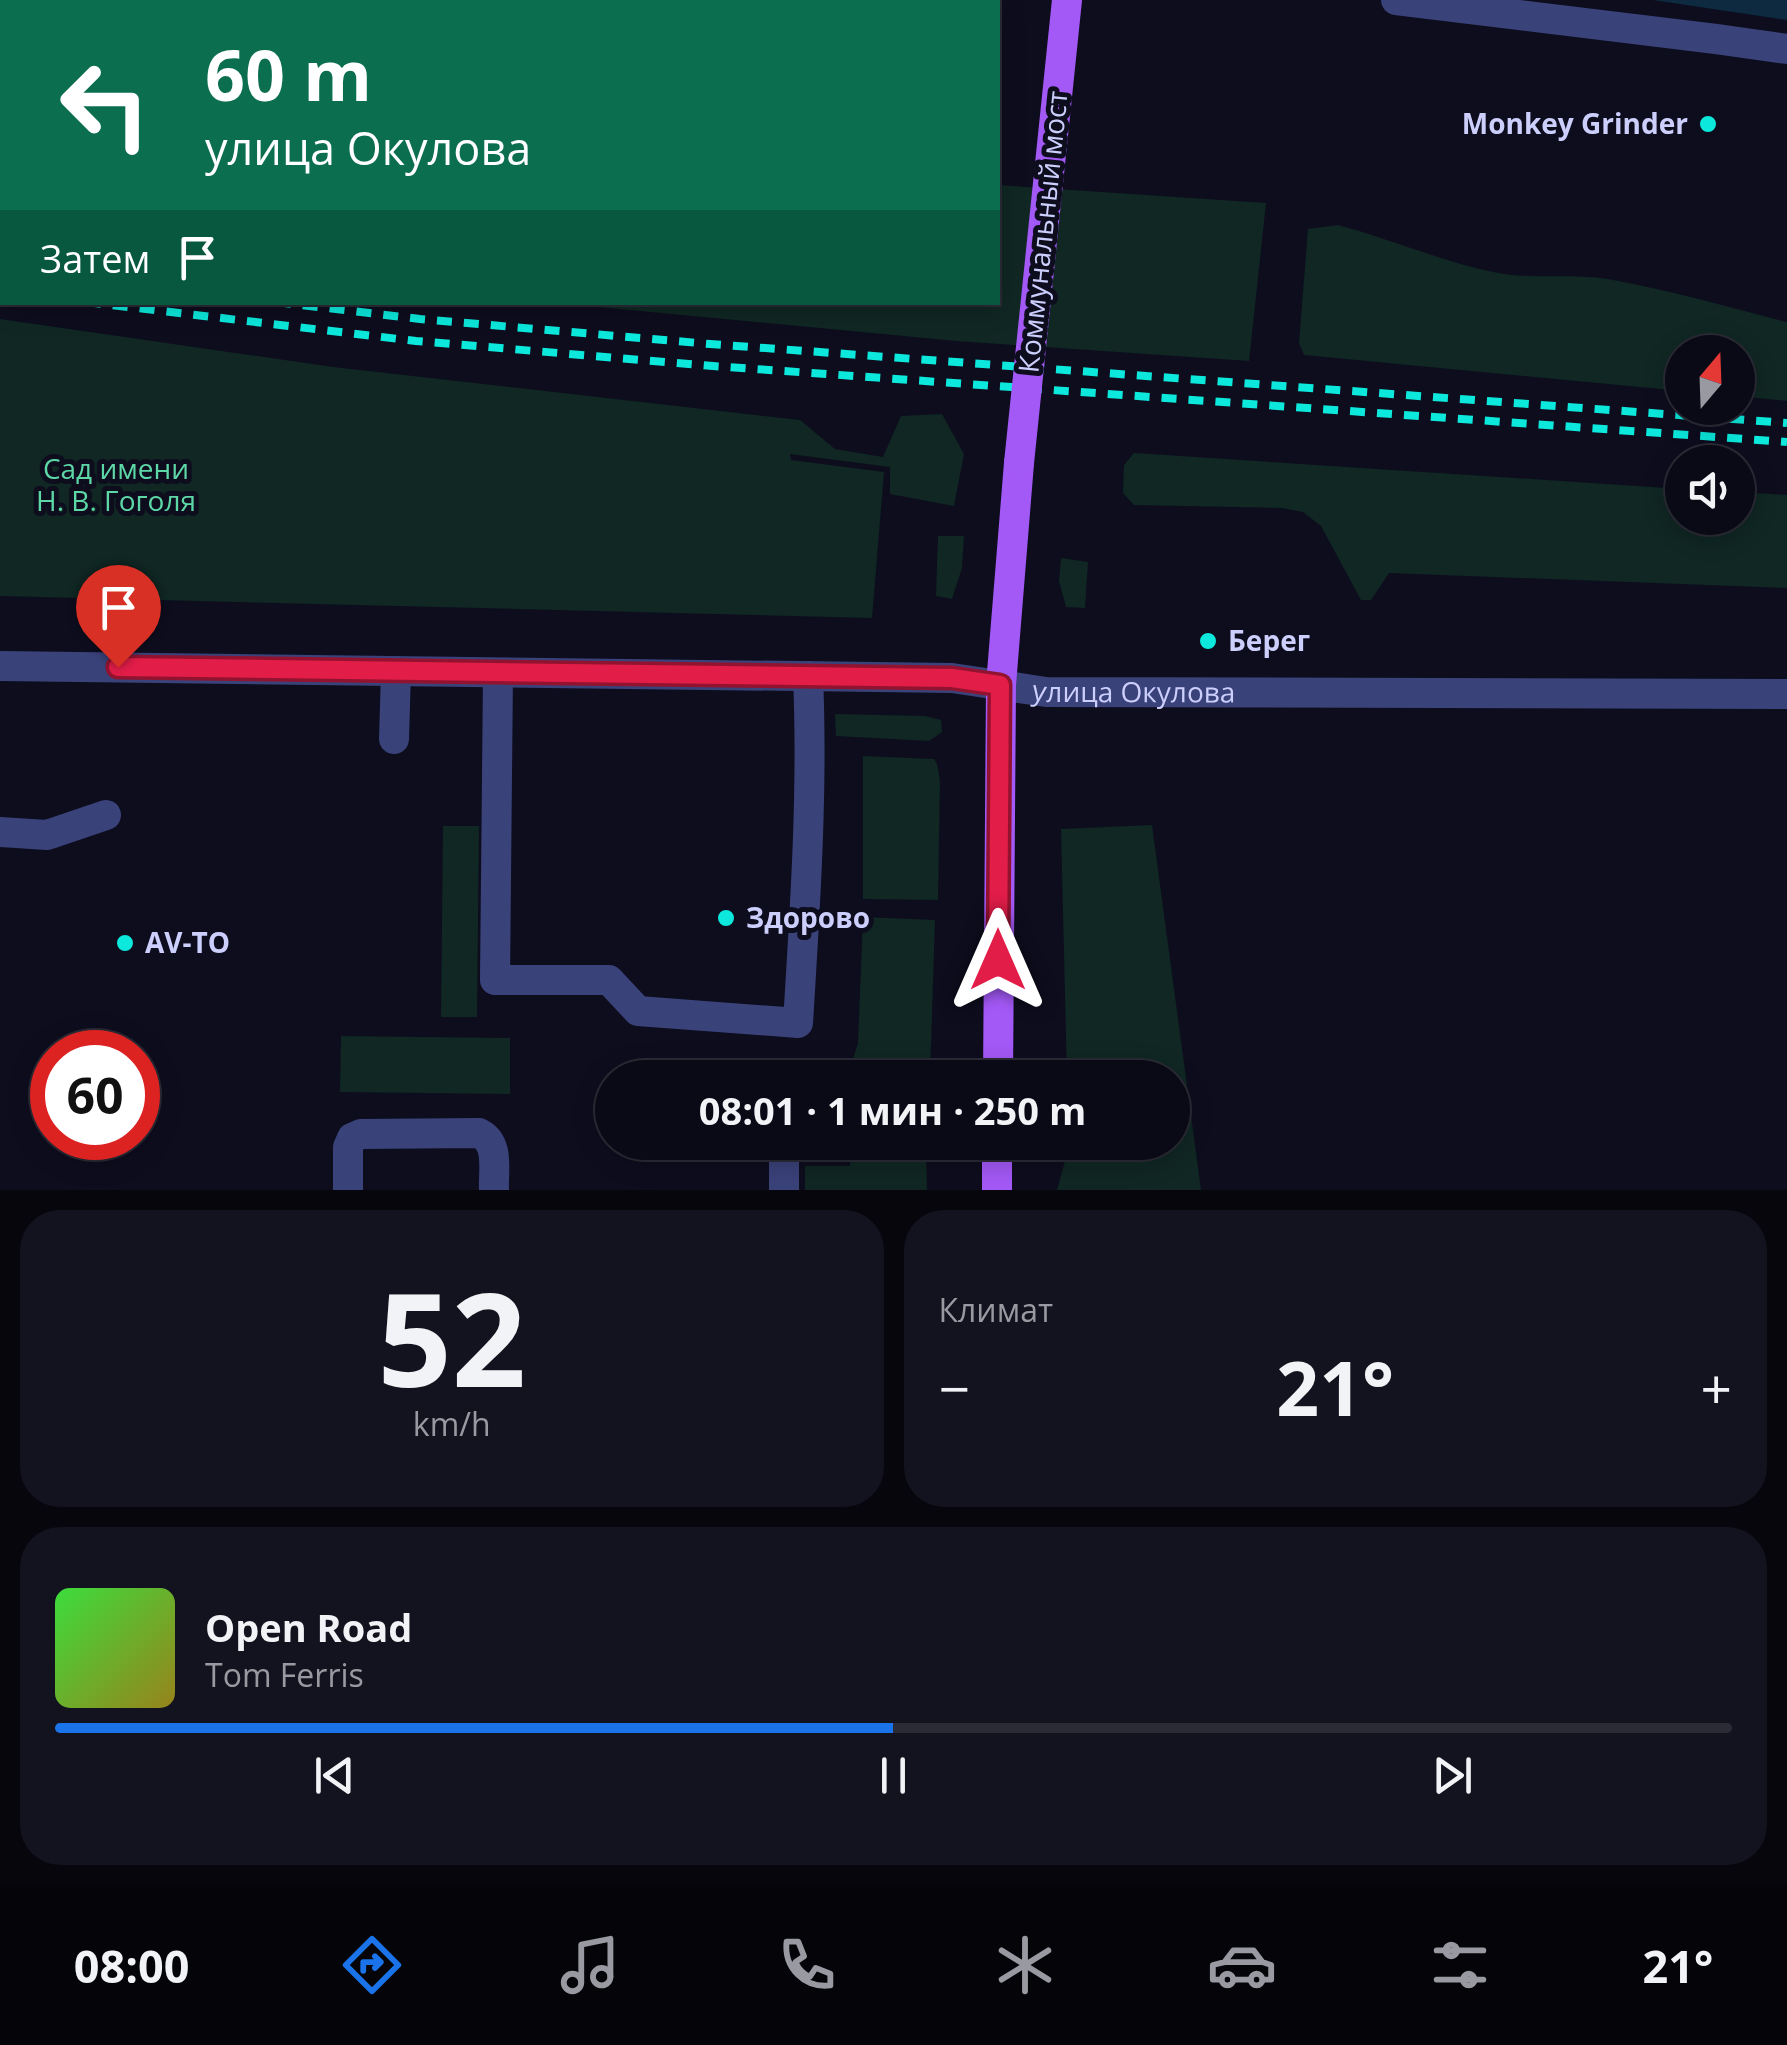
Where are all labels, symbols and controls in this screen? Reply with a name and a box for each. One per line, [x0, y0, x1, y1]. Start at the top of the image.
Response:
text: 60 m [205, 26, 372, 122]
icon: left [40, 40, 170, 170]
street label: Коммунальный мост [1008, 89, 1076, 375]
place label: Monkey Grinder [1462, 104, 1688, 142]
marker: Monkey Grinder [1697, 113, 1719, 135]
text: улица Окулова [205, 117, 531, 178]
icon: arrive [170, 230, 225, 285]
text: Затем [40, 232, 150, 284]
north arrow [1665, 335, 1755, 425]
map controls [1665, 335, 1755, 535]
button: sound [1665, 445, 1755, 535]
park label: Сад имени Н. В. Гоголя [36, 449, 196, 519]
pin [76, 565, 161, 668]
icon: arrive [91, 580, 146, 635]
place label: Берег [1228, 621, 1310, 659]
marker: Берег [1197, 630, 1219, 652]
street label: улица Окулова [1030, 670, 1235, 711]
place label: Здорово [746, 898, 870, 936]
marker: Здорово [715, 907, 737, 929]
position arrow [946, 908, 1050, 1012]
place label: AV-TO [145, 923, 230, 961]
marker: AV-TO [114, 932, 136, 954]
speed limit sign: 60 [30, 1030, 160, 1160]
text: 08:01 · 1 мин · 250 m [699, 1084, 1086, 1136]
text: 52 [377, 1248, 526, 1425]
text: Климат [939, 1288, 1053, 1331]
text: 21° [1276, 1336, 1394, 1438]
text: − [939, 1350, 970, 1425]
text: + [1701, 1350, 1732, 1425]
text: km/h [413, 1402, 491, 1445]
text: Open Road [205, 1601, 412, 1653]
text: Tom Ferris [205, 1653, 364, 1696]
icon: previous [307, 1748, 362, 1803]
icon: pause [866, 1748, 921, 1803]
icon: next [1425, 1748, 1480, 1803]
icon: directions [337, 1930, 407, 2000]
icon: music [555, 1930, 625, 2000]
icon: phone [772, 1930, 842, 2000]
icon: climate [990, 1930, 1060, 2000]
icon: car [1207, 1930, 1277, 2000]
icon: filters [1425, 1930, 1495, 2000]
text: 08:00 [74, 1935, 190, 1996]
text: 21° [1642, 1935, 1713, 1996]

